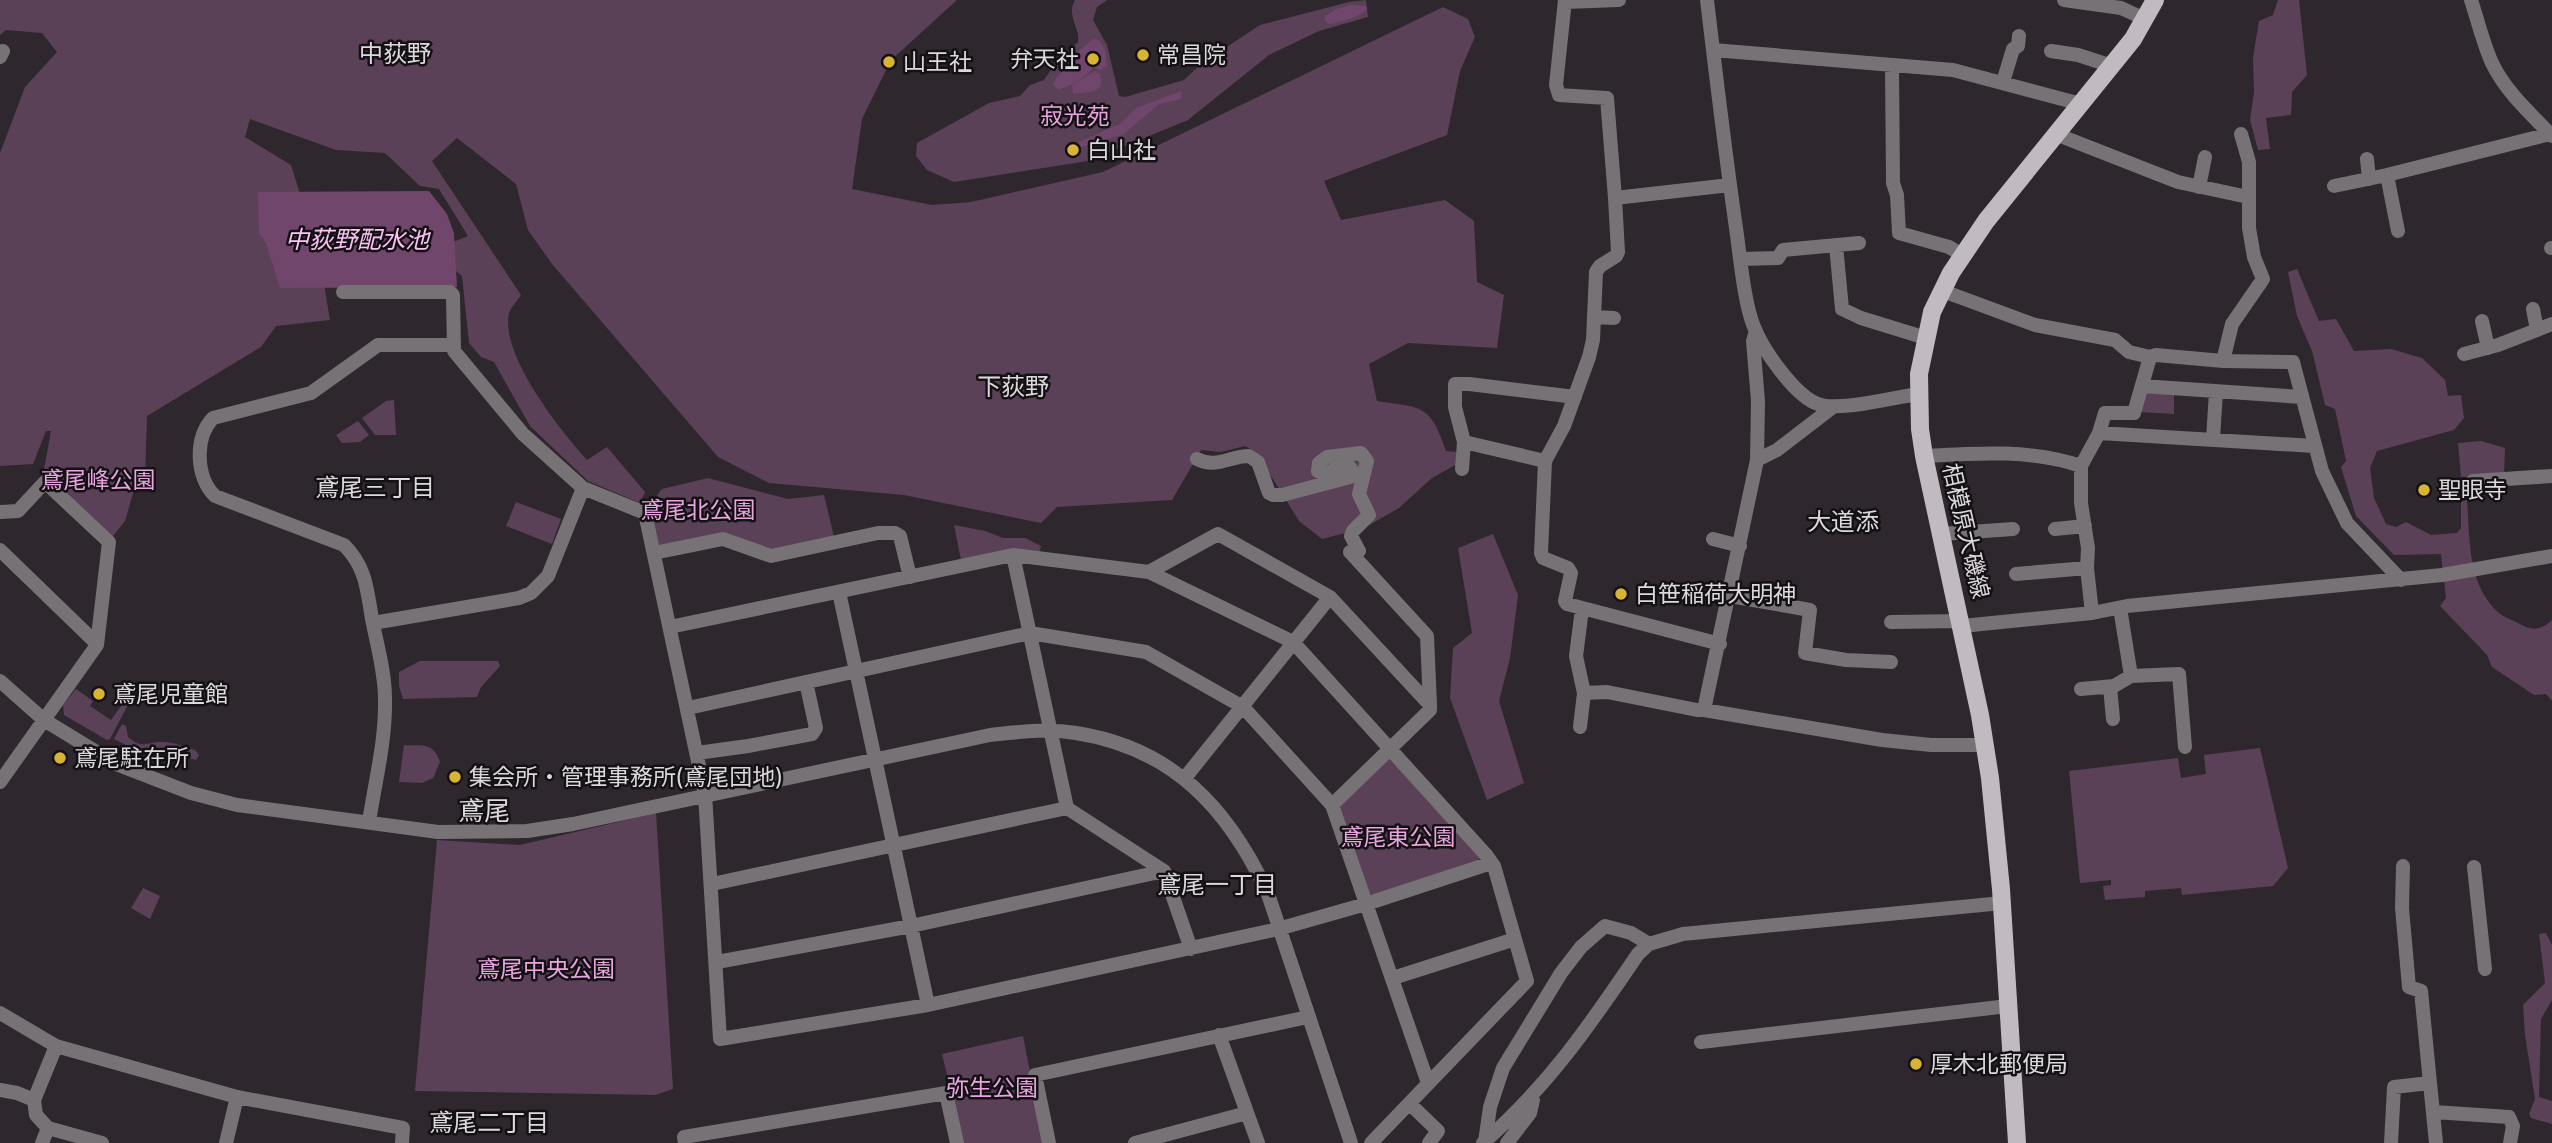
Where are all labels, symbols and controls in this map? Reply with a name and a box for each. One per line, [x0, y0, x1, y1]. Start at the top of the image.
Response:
district label: 中荻野 [359, 39, 431, 68]
place label: 常昌院 [1157, 41, 1226, 69]
place label: 弁天社 [1010, 45, 1079, 73]
marker: 常昌院 [1135, 47, 1151, 63]
place label: 山王社 [903, 48, 972, 76]
marker: 弁天社 [1085, 51, 1101, 67]
marker: 山王社 [881, 54, 897, 70]
park label: 寂光苑 [1041, 102, 1110, 130]
place label: 白山社 [1087, 136, 1156, 164]
marker: 白山社 [1065, 142, 1081, 158]
water label: 中荻野配水池 [285, 225, 431, 254]
district label: 下荻野 [977, 372, 1049, 401]
street label: 相模原大磯線 [1937, 461, 1995, 601]
park label: 鳶尾峰公園 [41, 466, 156, 494]
district label: 鳶尾三丁目 [315, 473, 435, 502]
place label: 聖眼寺 [2438, 476, 2507, 504]
marker: 聖眼寺 [2416, 482, 2432, 498]
park label: 鳶尾北公園 [641, 496, 756, 524]
district label: 大道添 [1807, 507, 1879, 536]
place label: 白笹稲荷大明神 [1635, 580, 1796, 608]
marker: 白笹稲荷大明神 [1613, 586, 1629, 602]
place label: 鳶尾児童館 [113, 680, 228, 708]
marker: 鳶尾児童館 [91, 686, 107, 702]
place label: 鳶尾駐在所 [74, 744, 189, 772]
marker: 鳶尾駐在所 [52, 750, 68, 766]
place label: 集会所・管理事務所(鳶尾団地) [469, 763, 782, 791]
marker: 集会所・管理事務所(鳶尾団地) [447, 769, 463, 785]
district label: 鳶尾 [458, 795, 510, 827]
park label: 鳶尾東公園 [1341, 823, 1456, 851]
district label: 鳶尾一丁目 [1157, 870, 1277, 899]
park label: 鳶尾中央公園 [477, 955, 615, 983]
place label: 厚木北郵便局 [1930, 1050, 2068, 1078]
marker: 厚木北郵便局 [1908, 1056, 1924, 1072]
park label: 弥生公園 [946, 1074, 1038, 1102]
district label: 鳶尾二丁目 [429, 1108, 549, 1137]

